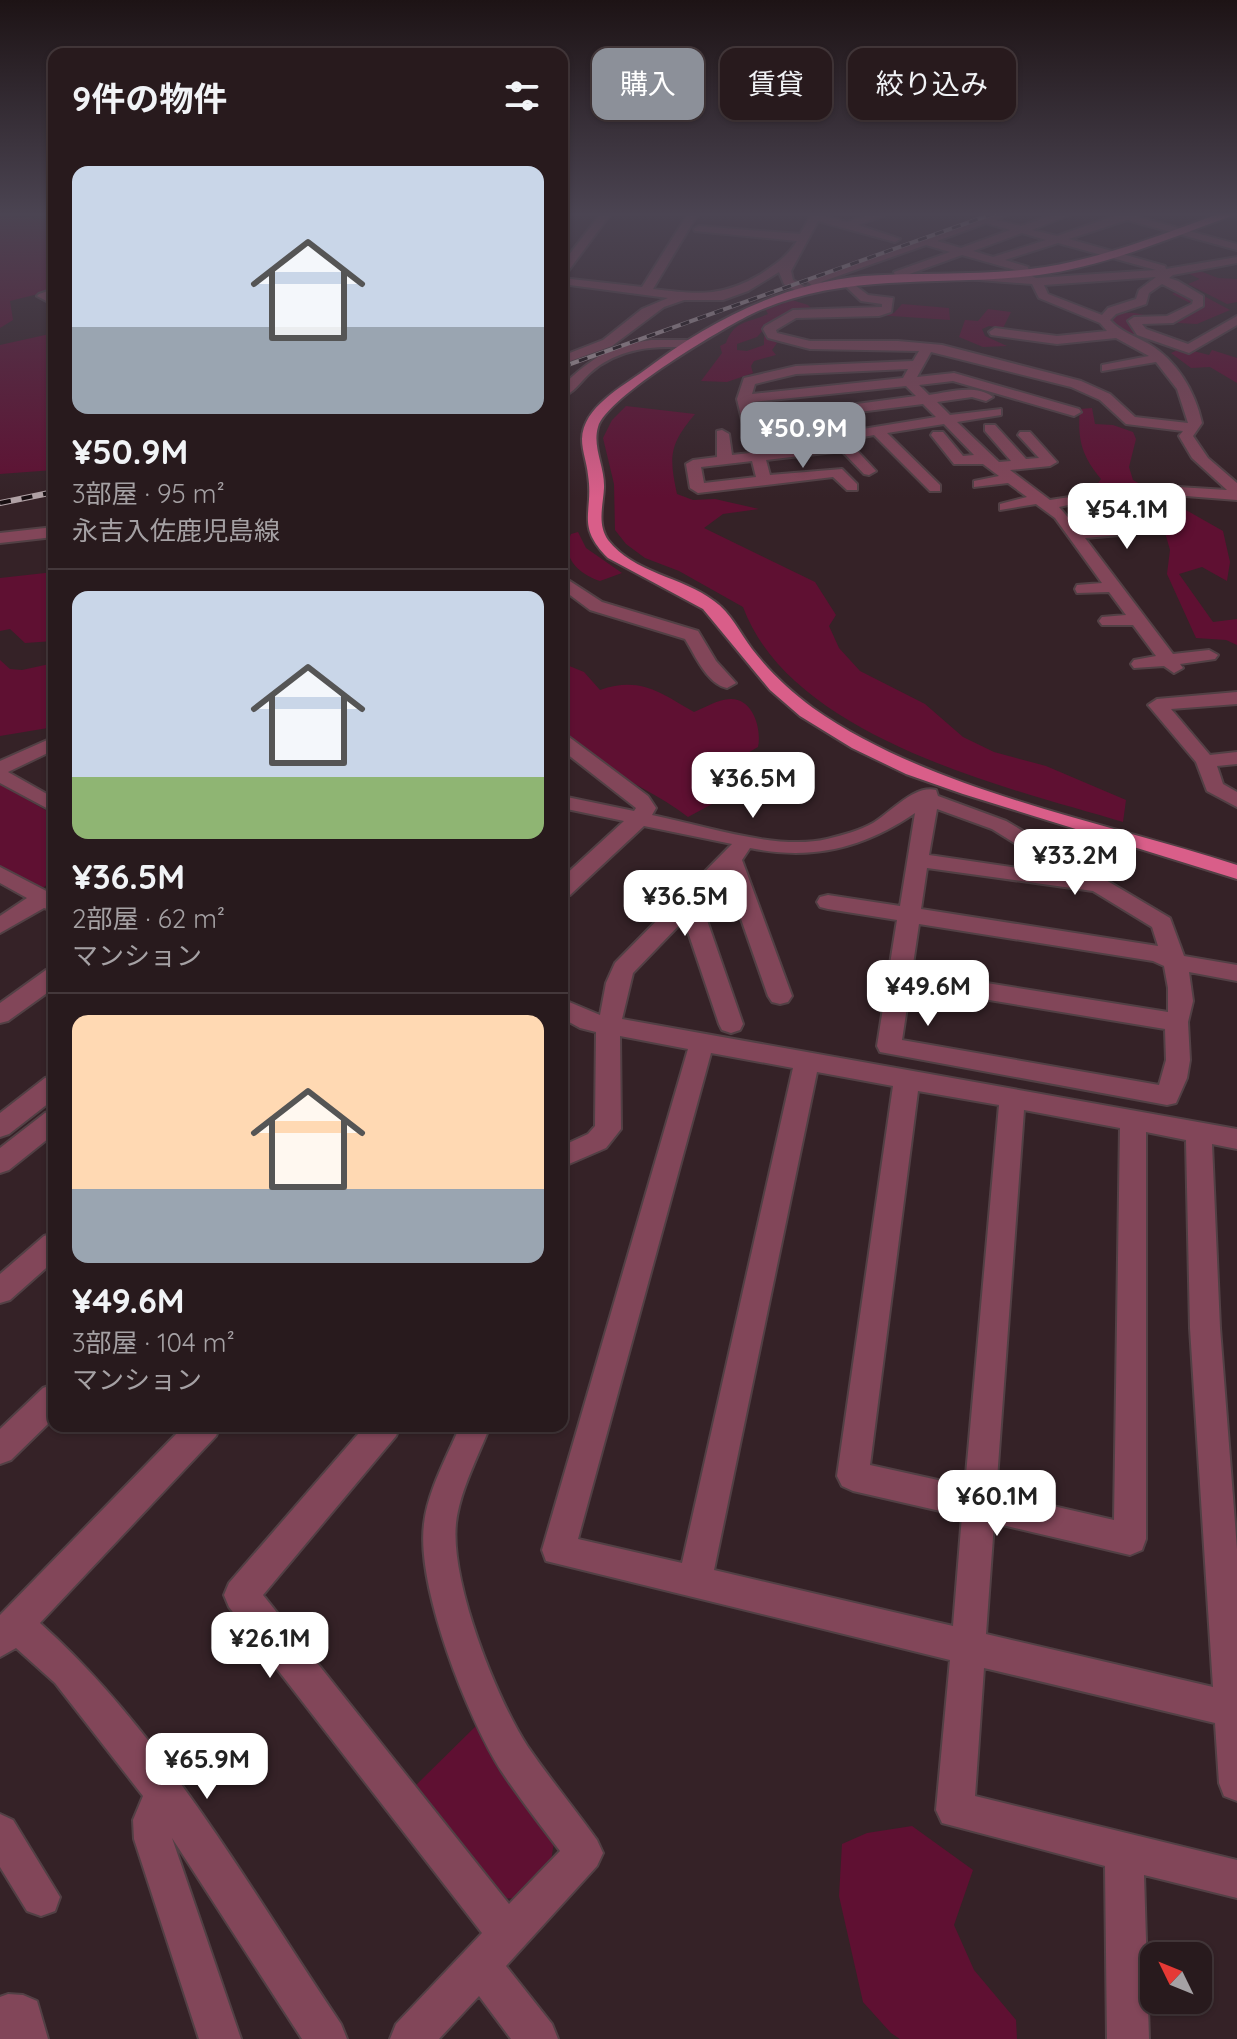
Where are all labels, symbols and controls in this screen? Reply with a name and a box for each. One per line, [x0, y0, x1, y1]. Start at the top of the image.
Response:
chip: 購入 [592, 48, 704, 120]
chip: 賃貸 [720, 48, 832, 120]
chip: 絞り込み [848, 48, 1016, 120]
icon: filters [500, 74, 544, 118]
text: 9件の物件 [72, 77, 227, 120]
icon: home [236, 218, 380, 362]
pin: ¥50.9M [738, 402, 868, 470]
text: ¥50.9M [759, 411, 847, 444]
text: ¥50.9M [72, 430, 188, 473]
text: 3部屋 · 95 m² [72, 477, 225, 510]
pin: ¥54.1M [1062, 483, 1192, 551]
text: ¥54.1M [1086, 492, 1168, 525]
text: 永吉入佐鹿児島線 [72, 514, 280, 547]
icon: home [236, 643, 380, 787]
pin: ¥36.5M [688, 752, 818, 820]
text: ¥36.5M [710, 761, 796, 794]
pin: ¥33.2M [1010, 829, 1140, 897]
text: ¥33.2M [1032, 838, 1118, 871]
text: ¥36.5M [72, 855, 185, 898]
pin: ¥36.5M [620, 870, 750, 938]
text: ¥36.5M [642, 879, 728, 912]
text: 2部屋 · 62 m² [72, 902, 225, 935]
text: マンション [72, 939, 202, 972]
pin: ¥49.6M [863, 960, 993, 1028]
text: ¥49.6M [885, 969, 971, 1002]
icon: home [236, 1067, 380, 1211]
text: ¥49.6M [72, 1279, 185, 1322]
text: 3部屋 · 104 m² [72, 1326, 235, 1359]
text: マンション [72, 1363, 202, 1396]
pin: ¥60.1M [932, 1470, 1062, 1538]
text: ¥60.1M [956, 1479, 1038, 1512]
pin: ¥26.1M [205, 1612, 335, 1680]
text: ¥26.1M [229, 1621, 311, 1654]
pin: ¥65.9M [142, 1733, 272, 1801]
text: ¥65.9M [164, 1742, 250, 1775]
north arrow [1140, 1942, 1212, 2014]
map controls [1140, 1942, 1212, 2014]

